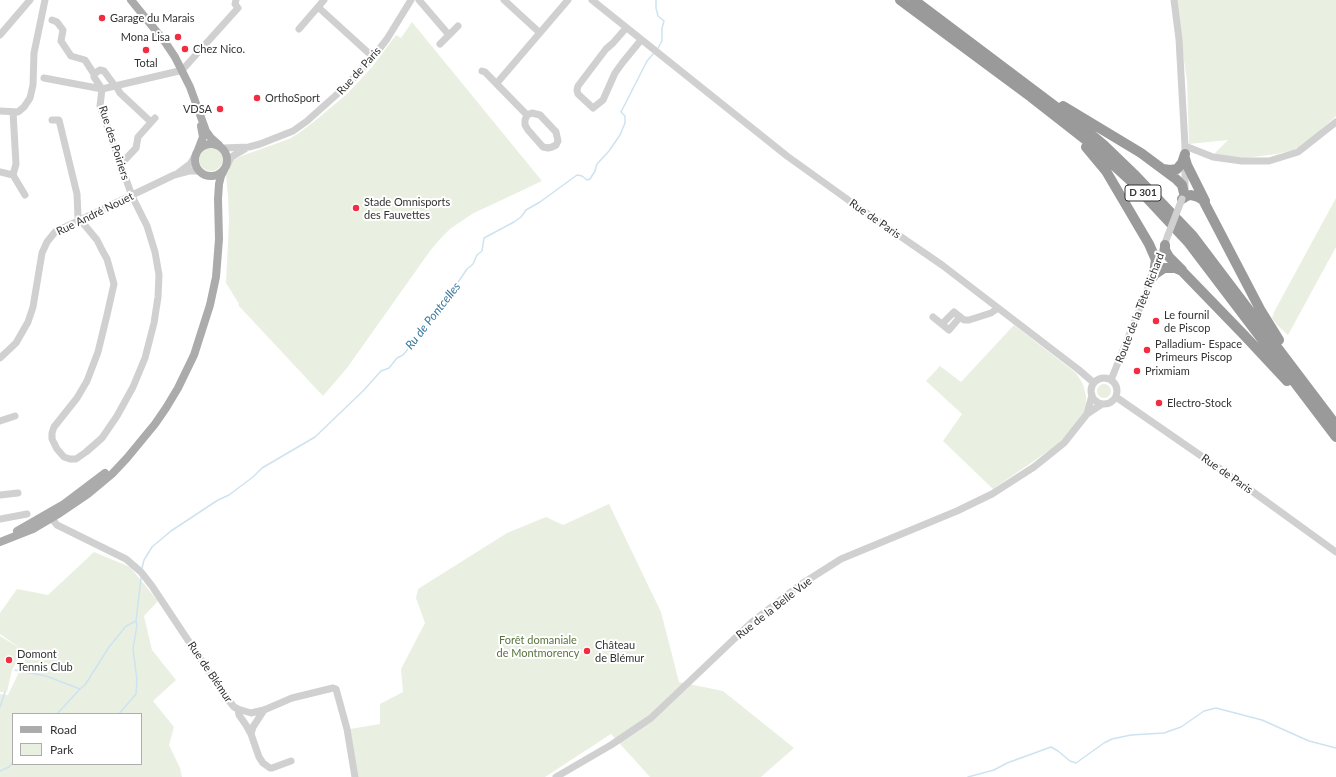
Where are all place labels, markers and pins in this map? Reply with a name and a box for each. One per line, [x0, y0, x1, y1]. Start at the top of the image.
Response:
place label: Garage du Marais [110, 11, 195, 25]
marker: Garage du Marais [97, 13, 107, 23]
place label: Mona Lisa [121, 30, 170, 44]
marker: Mona Lisa [173, 32, 183, 42]
place label: Chez Nico. [193, 42, 245, 56]
marker: Chez Nico. [180, 44, 190, 54]
marker: Total [141, 45, 151, 55]
place label: Total [134, 56, 158, 70]
place label: OrthoSport [265, 91, 320, 105]
marker: OrthoSport [252, 93, 262, 103]
place label: VDSA [183, 102, 212, 116]
marker: VDSA [215, 104, 225, 114]
place label: Stade Omnisports des Fauvettes [364, 195, 450, 221]
marker: Stade Omnisports des Fauvettes [351, 203, 361, 213]
place label: Le fournil de Piscop [1164, 308, 1210, 334]
marker: Le fournil de Piscop [1151, 316, 1161, 326]
place label: Palladium- Espace Primeurs Piscop [1155, 337, 1242, 363]
marker: Palladium- Espace Primeurs Piscop [1142, 345, 1152, 355]
place label: Prixmiam [1145, 364, 1190, 378]
marker: Prixmiam [1132, 366, 1142, 376]
place label: Electro-Stock [1167, 396, 1232, 410]
marker: Electro-Stock [1154, 398, 1164, 408]
place label: Château de Blémur [595, 638, 644, 664]
marker: Château de Blémur [582, 646, 592, 656]
place label: Domont Tennis Club [17, 647, 73, 673]
marker: Domont Tennis Club [4, 655, 14, 665]

